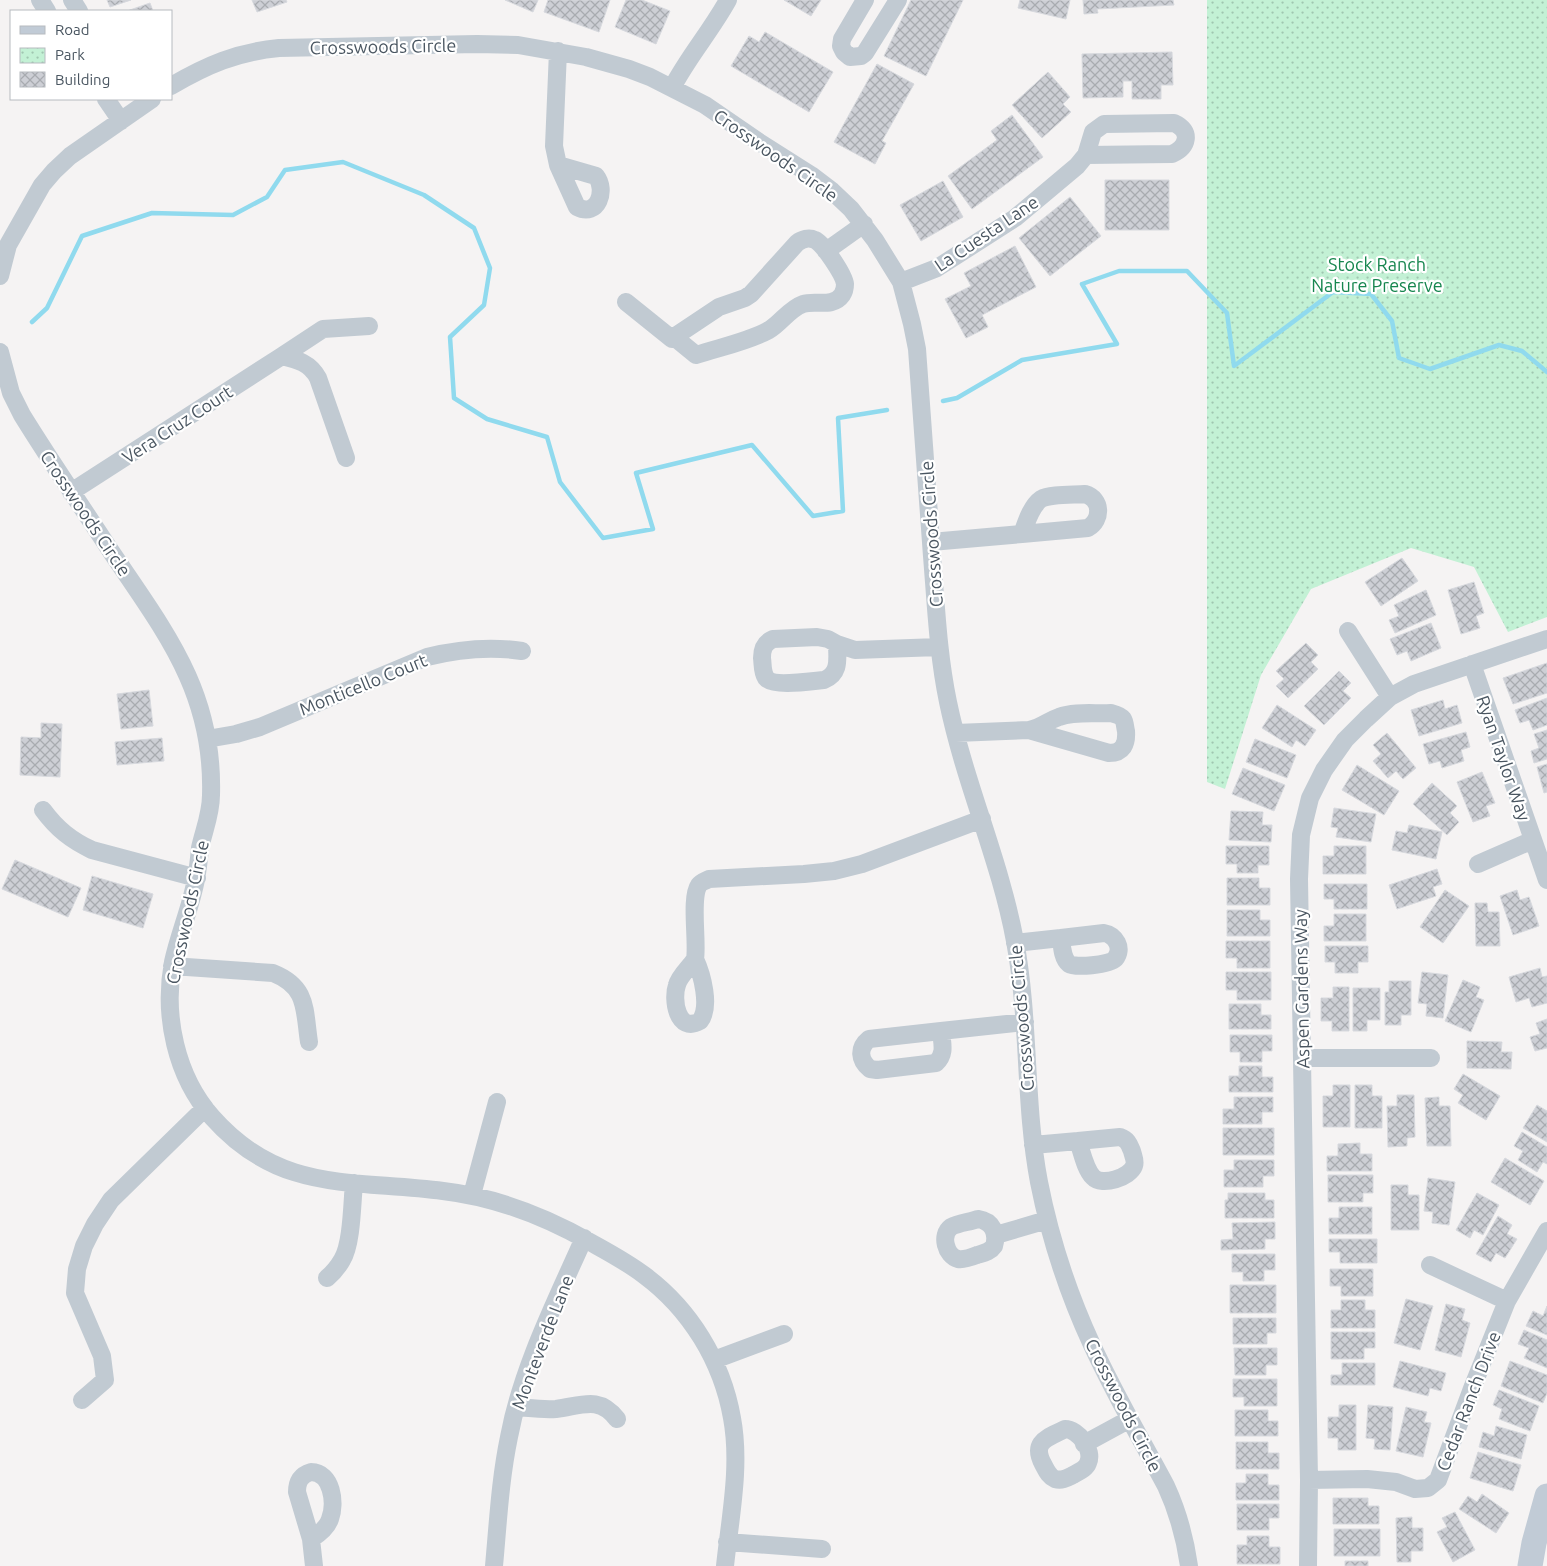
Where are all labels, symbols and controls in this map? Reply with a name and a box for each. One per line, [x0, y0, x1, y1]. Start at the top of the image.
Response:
legend [10, 10, 172, 100]
text: Road [55, 21, 90, 38]
street label: Crosswoods Circle [309, 35, 457, 57]
text: Park [55, 46, 85, 63]
text: Building [55, 71, 110, 88]
street label: Crosswoods Circle [710, 105, 842, 205]
street label: La Cuesta Lane [930, 191, 1042, 275]
park label: Stock Ranch Nature Preserve [1311, 254, 1443, 295]
street label: Vera Cruz Court [118, 381, 236, 467]
street label: Crosswoods Circle [37, 447, 135, 579]
street label: Crosswoods Circle [916, 460, 946, 608]
street label: Monticello Court [296, 649, 430, 719]
street label: Ryan Taylor Way [1473, 693, 1535, 824]
street label: Crosswoods Circle [162, 838, 212, 986]
street label: Aspen Gardens Way [1290, 909, 1312, 1069]
street label: Crosswoods Circle [1005, 944, 1037, 1092]
street label: Monteverde Lane [507, 1272, 577, 1412]
street label: Cedar Ranch Drive [1432, 1328, 1504, 1474]
street label: Crosswoods Circle [1082, 1335, 1166, 1475]

